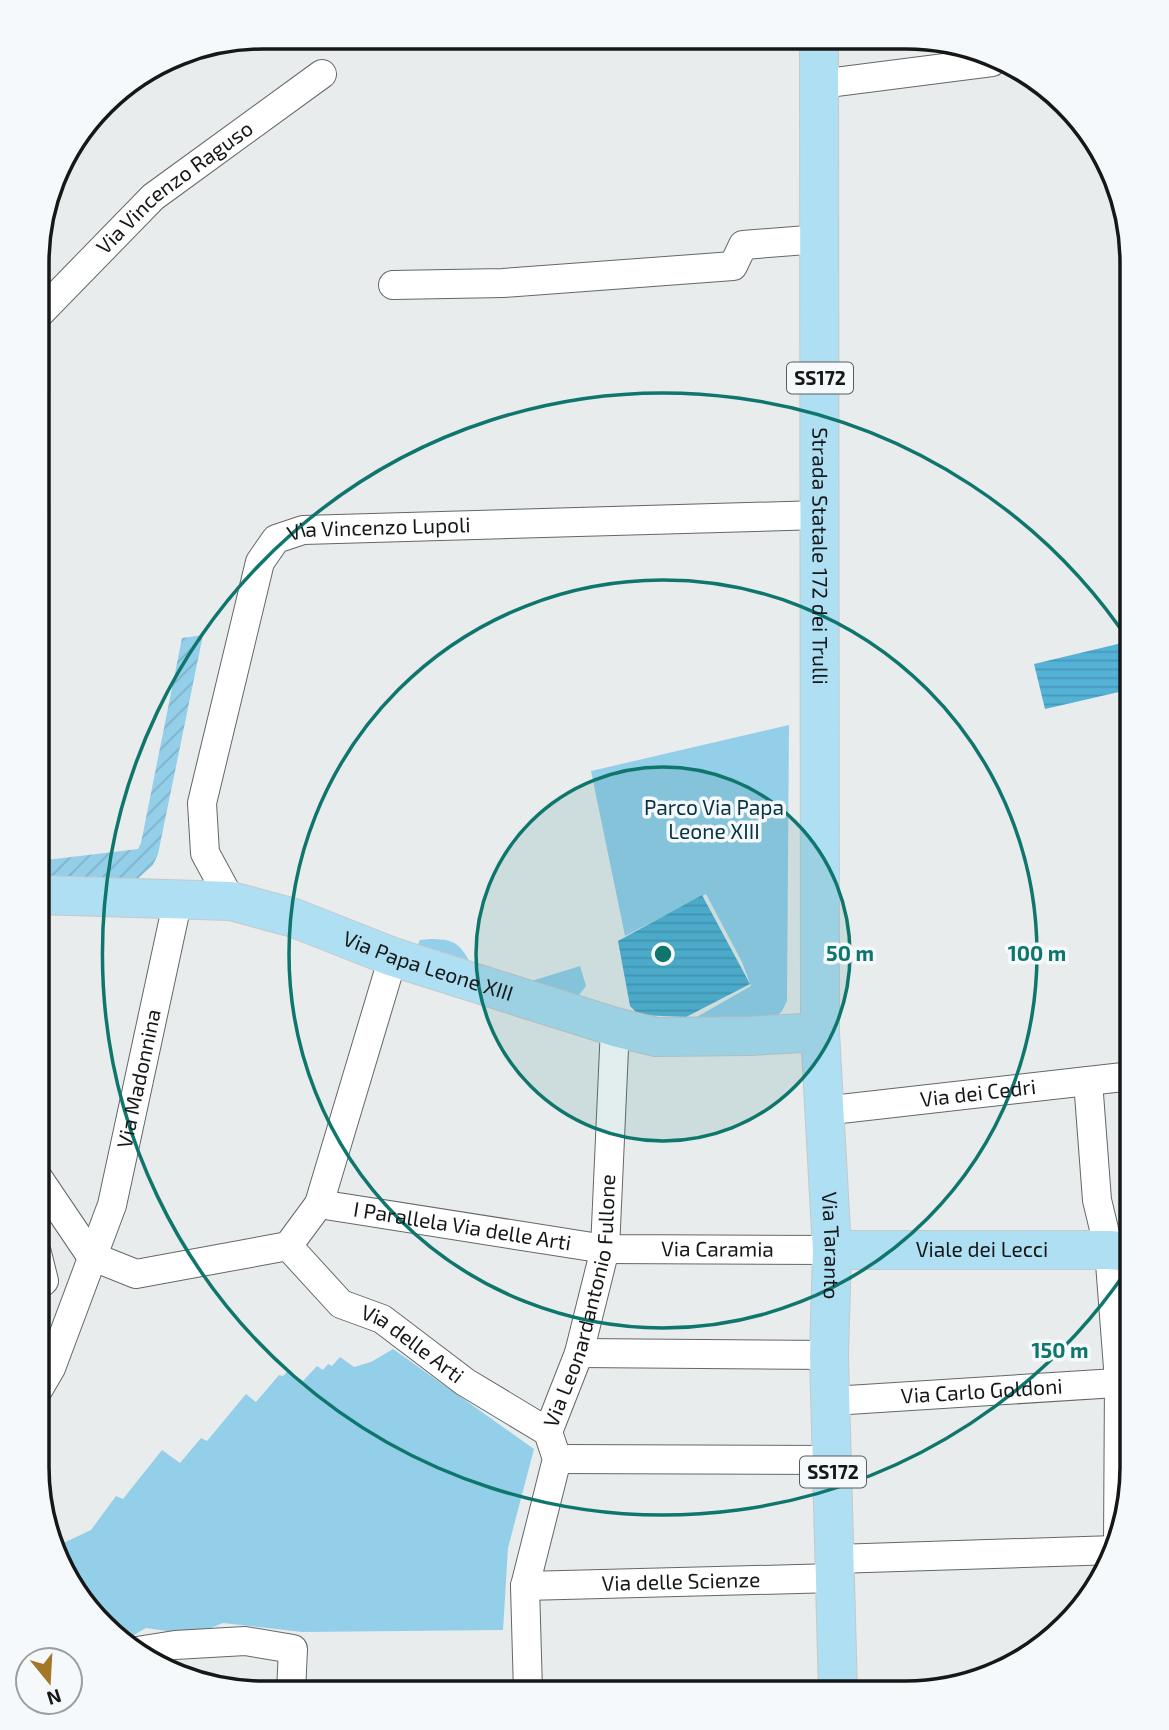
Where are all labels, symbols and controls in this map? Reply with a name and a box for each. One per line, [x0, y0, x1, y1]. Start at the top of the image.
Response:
street label: Via Vincenzo Raguso [90, 115, 257, 259]
road number: SS172 [787, 362, 853, 394]
street label: Strada Statale 172 dei Trulli [808, 427, 834, 685]
street label: Via Vincenzo Lupoli [284, 511, 471, 545]
park label: Parco Via Papa Leone XIII [644, 794, 784, 843]
street label: Via Papa Leone XIII [340, 925, 517, 1005]
text: 50 m [826, 940, 874, 965]
text: 100 m [1008, 940, 1066, 965]
centre of rings [651, 942, 675, 966]
street label: Via Madonnina [111, 1007, 165, 1150]
street label: Via dei Cedri [919, 1073, 1037, 1111]
street label: Via Leonardantonio Fullone [537, 1174, 619, 1430]
street label: Via Taranto [818, 1191, 846, 1300]
street label: I Parallela Via delle Arti [352, 1196, 573, 1255]
street label: Via Caramia [661, 1235, 774, 1261]
street label: Viale dei Lecci [916, 1236, 1048, 1261]
street label: Via delle Arti [358, 1299, 469, 1388]
text: 150 m [1032, 1337, 1088, 1362]
street label: Via Carlo Goldoni [900, 1372, 1063, 1408]
road number: SS172 [800, 1456, 866, 1488]
street label: Via delle Scienze [601, 1566, 761, 1595]
north arrow [14, 1646, 84, 1716]
text: N [44, 1685, 64, 1711]

